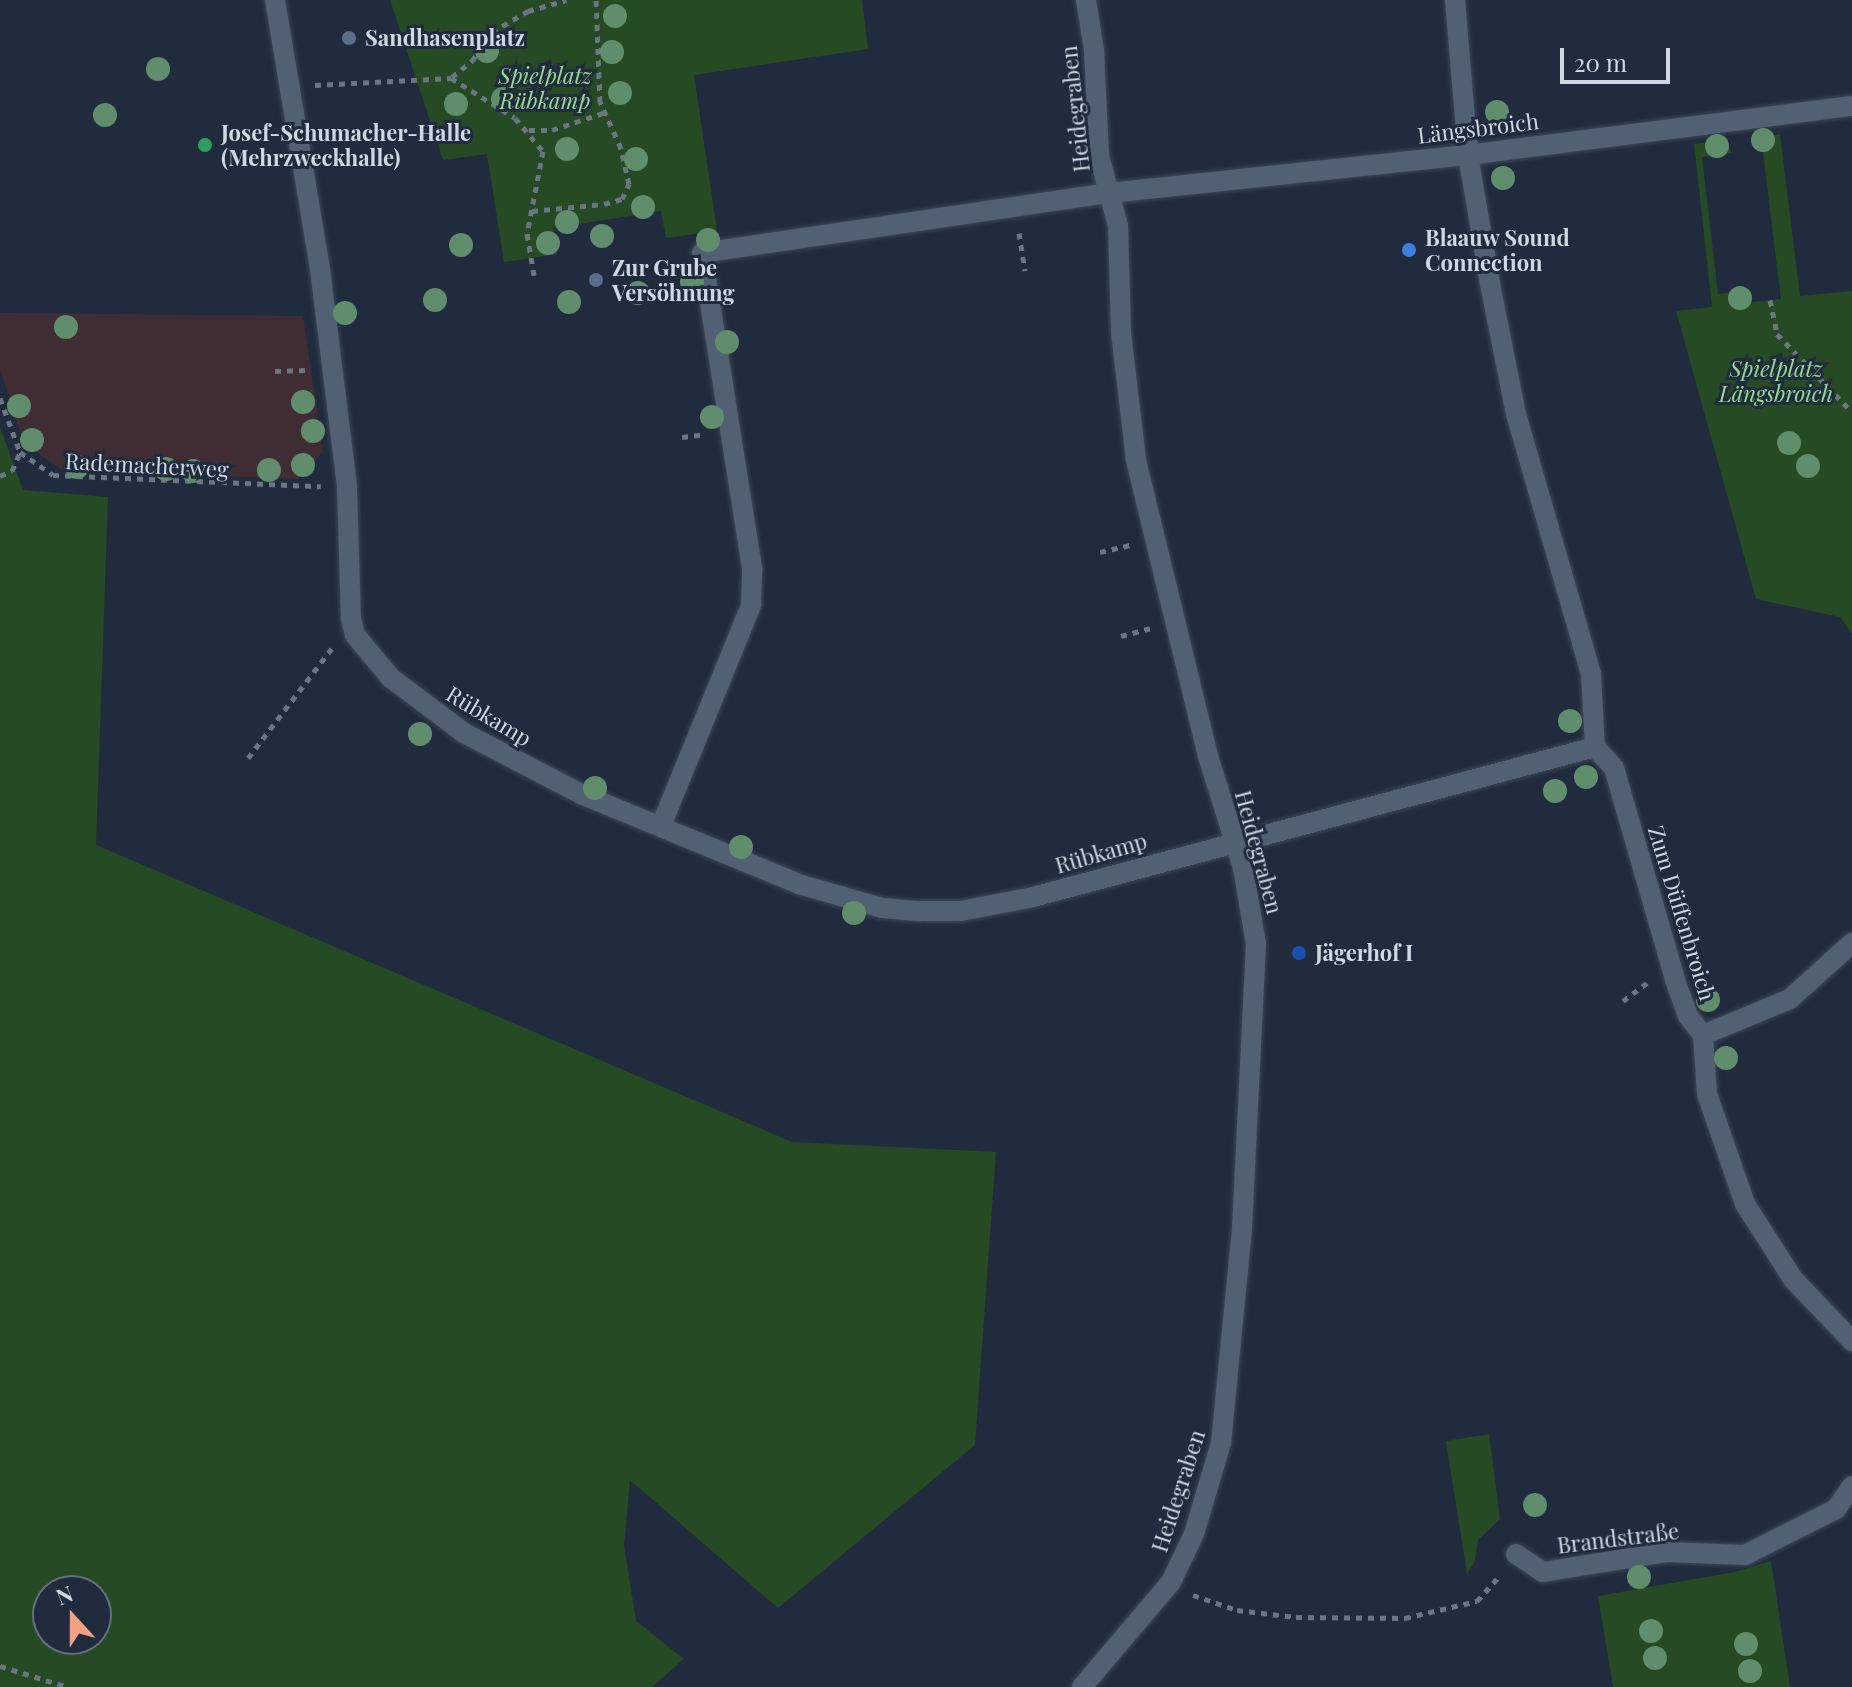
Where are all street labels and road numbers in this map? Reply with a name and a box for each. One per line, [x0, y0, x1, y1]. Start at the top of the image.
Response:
street label: Heidegraben [1055, 45, 1095, 173]
street label: Längsbroich [1416, 107, 1540, 149]
street label: Rademacherweg [65, 448, 229, 482]
street label: Rübkamp [442, 680, 536, 752]
street label: Heidegraben [1230, 787, 1288, 917]
street label: Zum Düffenbroich [1643, 822, 1721, 1004]
street label: Rübkamp [1052, 827, 1150, 879]
street label: Heidegraben [1146, 1427, 1210, 1555]
street label: Brandstraße [1556, 1517, 1680, 1559]

